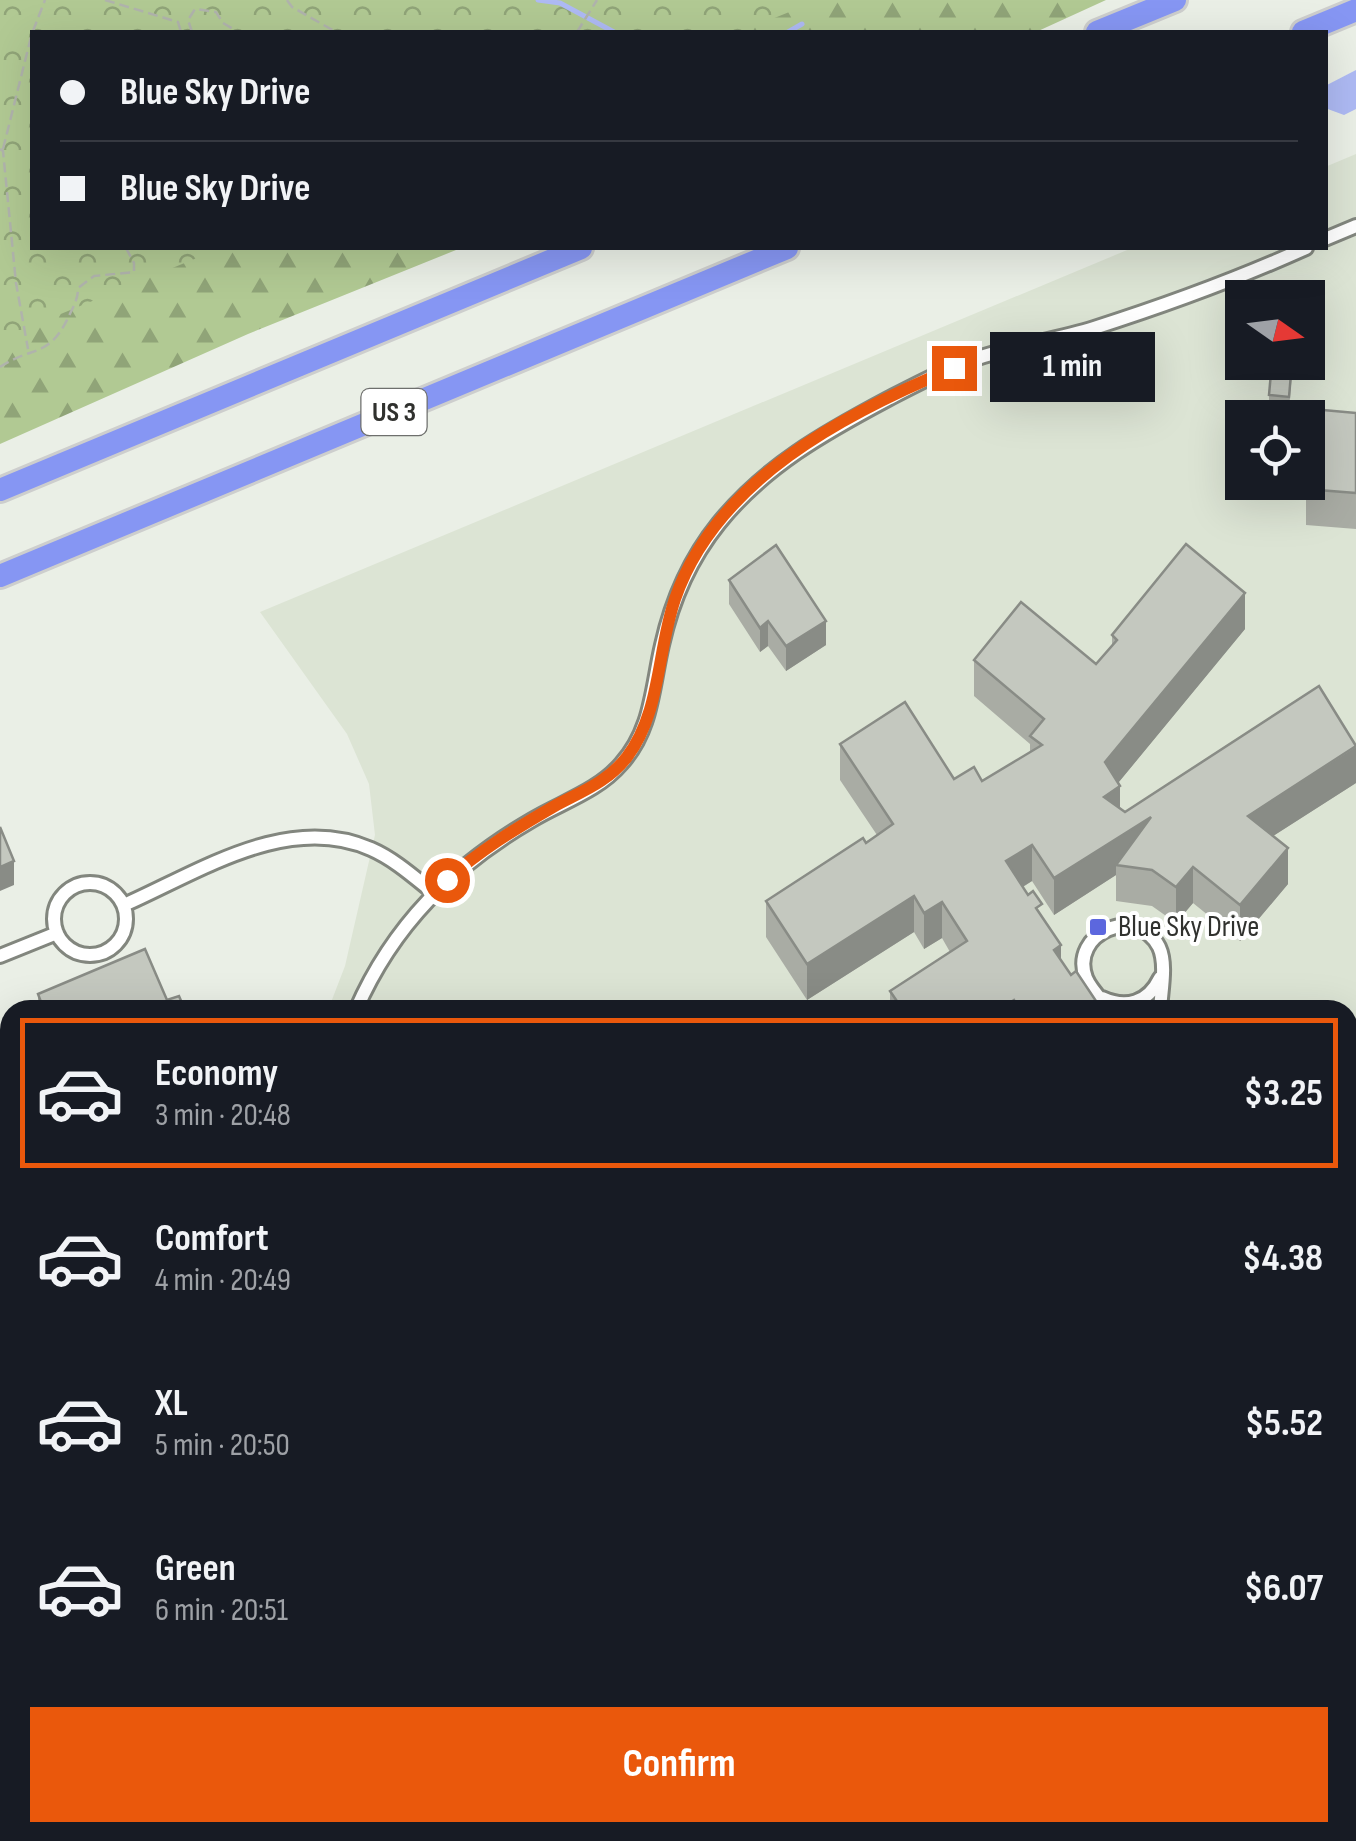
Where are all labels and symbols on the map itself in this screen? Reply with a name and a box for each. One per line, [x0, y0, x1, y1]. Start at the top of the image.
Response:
north arrow [1225, 280, 1325, 380]
callout: 1 min [989, 333, 1154, 403]
route end [932, 346, 977, 391]
road number: US 3 [362, 389, 426, 435]
route start [425, 858, 470, 903]
place label: Blue Sky Drive [1118, 909, 1259, 945]
marker: Blue Sky Drive [1087, 916, 1109, 938]

